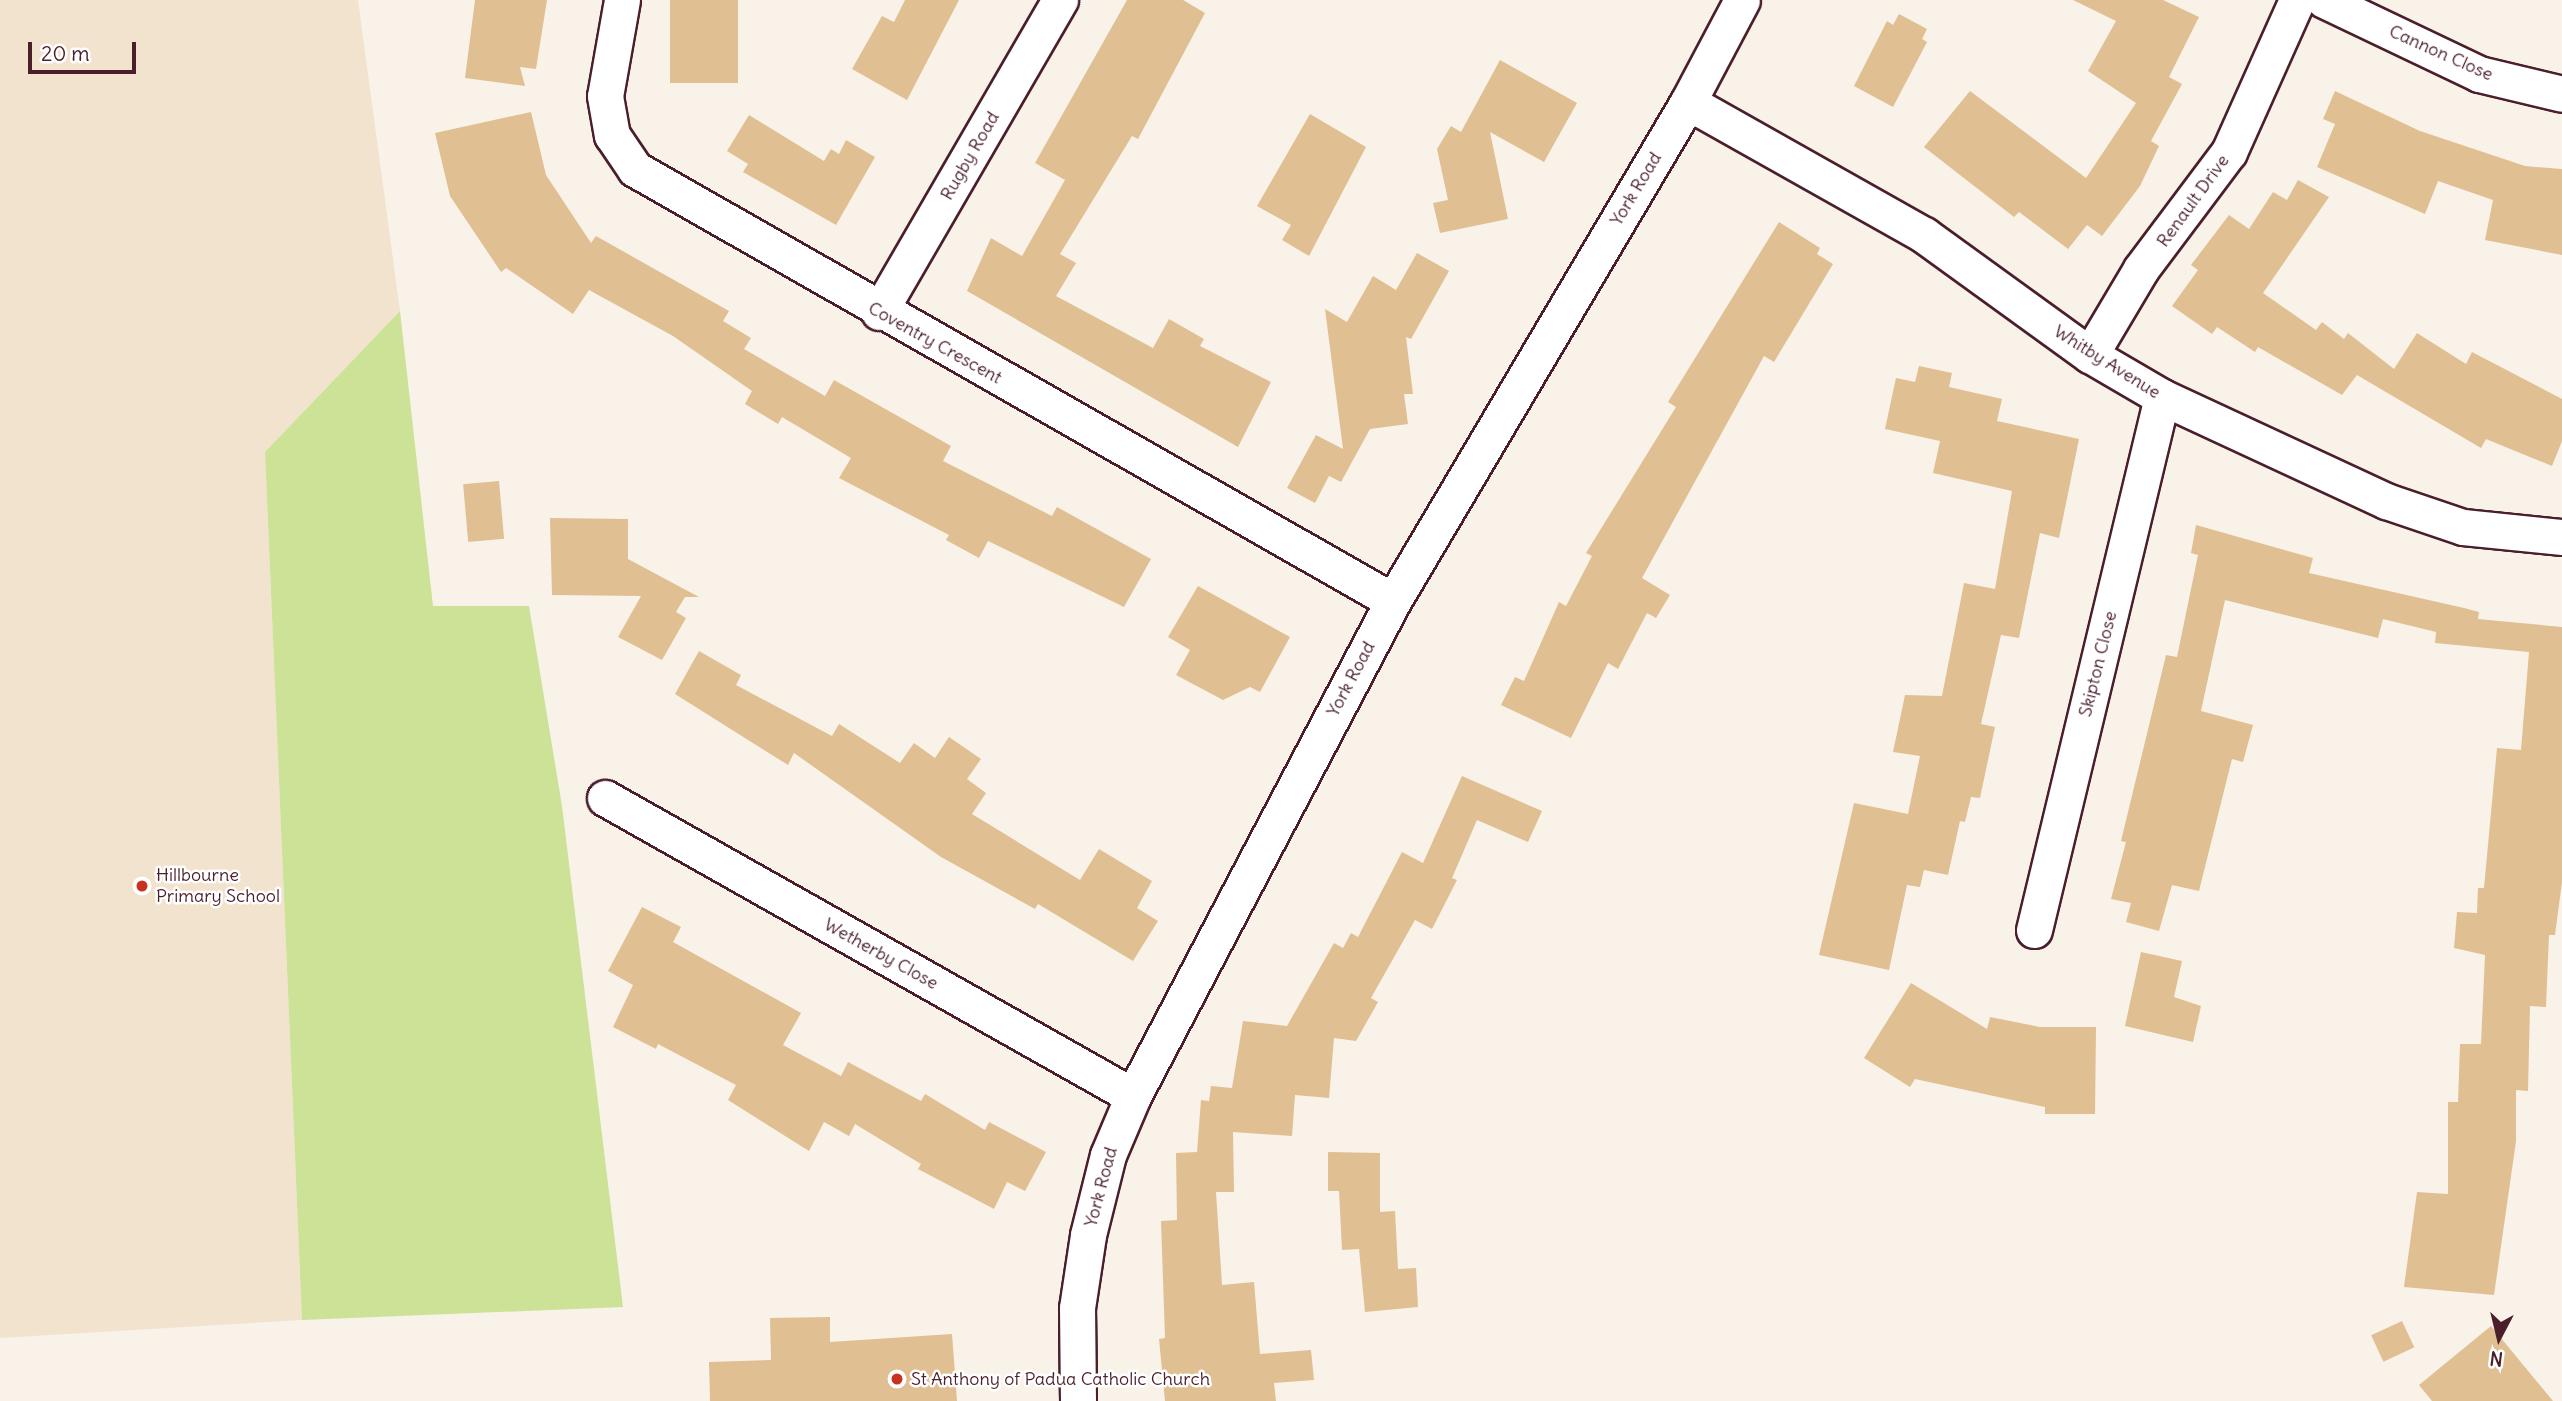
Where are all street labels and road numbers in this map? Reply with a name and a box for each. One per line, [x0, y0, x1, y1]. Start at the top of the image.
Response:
street label: Cannon Close [2386, 20, 2496, 86]
street label: Rugby Road [936, 108, 1004, 204]
street label: York Road [1606, 148, 1666, 230]
street label: Renault Drive [2152, 151, 2234, 251]
street label: Coventry Crescent [864, 297, 1006, 389]
street label: Whitby Avenue [2050, 321, 2164, 403]
street label: Skipton Close [2074, 609, 2122, 719]
street label: York Road [1322, 638, 1380, 720]
street label: Wetherby Close [820, 914, 942, 994]
street label: York Road [1080, 1145, 1122, 1229]

